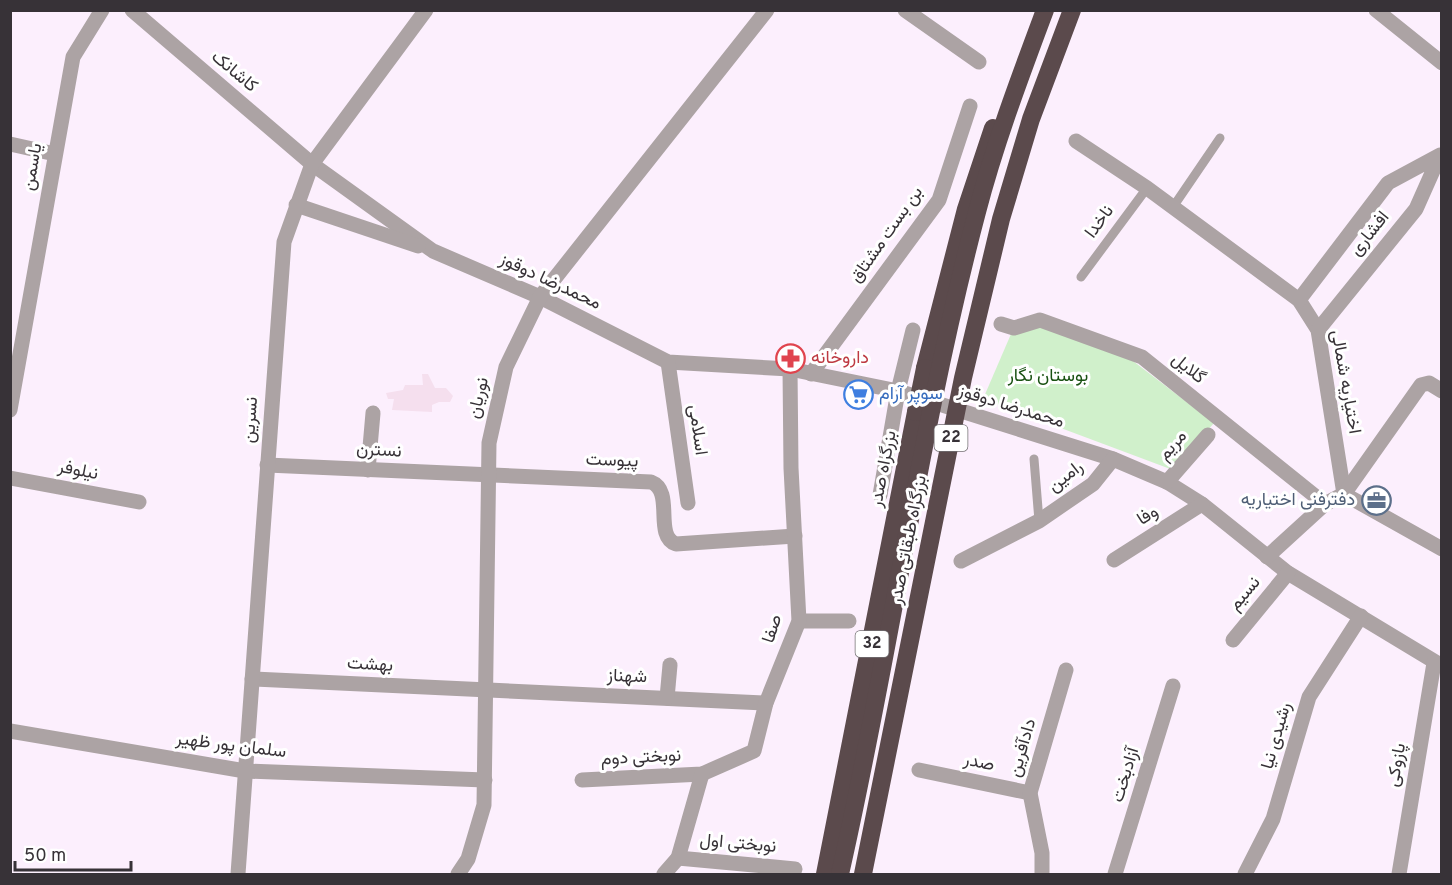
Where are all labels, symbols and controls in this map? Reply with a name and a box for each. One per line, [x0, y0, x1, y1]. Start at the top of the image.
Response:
street label: کاشانک [206, 46, 262, 98]
street label: یاسمن [18, 141, 48, 193]
street label: بن بست مشتاق [845, 182, 929, 288]
street label: ناخدا [1080, 201, 1120, 243]
street label: افشاری [1345, 207, 1395, 261]
street label: محمدرضا دوقوز [495, 248, 604, 316]
street label: اختیاریه شمالی [1325, 328, 1365, 436]
pharmacy icon: داروخانه [774, 342, 806, 374]
place label: داروخانه [811, 347, 869, 370]
street label: گلایل [1166, 348, 1210, 390]
park label: بوستان نگار [1007, 365, 1088, 388]
street label: نوریان [463, 375, 495, 421]
supermarket icon: سوپر آرام [842, 378, 874, 410]
street label: محمدرضا دوقوز [954, 380, 1067, 434]
place label: سوپر آرام [879, 383, 943, 406]
street label: نسرین [238, 396, 264, 444]
street label: اسلامی [682, 403, 712, 457]
road number: 22 [934, 425, 968, 451]
street label: مریم [1153, 426, 1193, 466]
street label: بزرگراه صدر [865, 429, 903, 510]
street label: نسترن [356, 438, 402, 464]
street label: پیوست [585, 449, 639, 473]
street label: نیلوفر [55, 456, 100, 486]
street label: رامین [1044, 456, 1088, 498]
street label: بزرگراه طبقاتی صدر [885, 474, 933, 607]
office icon: دفترفنی اختیاریه [1360, 484, 1392, 516]
place label: دفترفنی اختیاریه [1241, 489, 1355, 512]
street label: وفا [1133, 501, 1163, 531]
street label: نسیم [1224, 572, 1266, 616]
street label: صفا [758, 612, 788, 646]
road number: 32 [856, 631, 888, 657]
street label: بهشت [346, 652, 394, 678]
street label: شهناز [606, 665, 647, 689]
street label: رشیدی نیا [1257, 700, 1297, 772]
street label: دادآفرین [1004, 716, 1042, 780]
street label: سلمان پور ظهیر [173, 728, 288, 764]
street label: پازوکی [1382, 741, 1412, 789]
street label: آزادبخت [1107, 743, 1146, 805]
street label: نوبختی دوم [600, 744, 682, 772]
street label: صدر [961, 748, 996, 777]
street label: نوبختی اول [699, 829, 777, 859]
scale bar [15, 834, 130, 872]
text: 50 m [24, 845, 66, 868]

